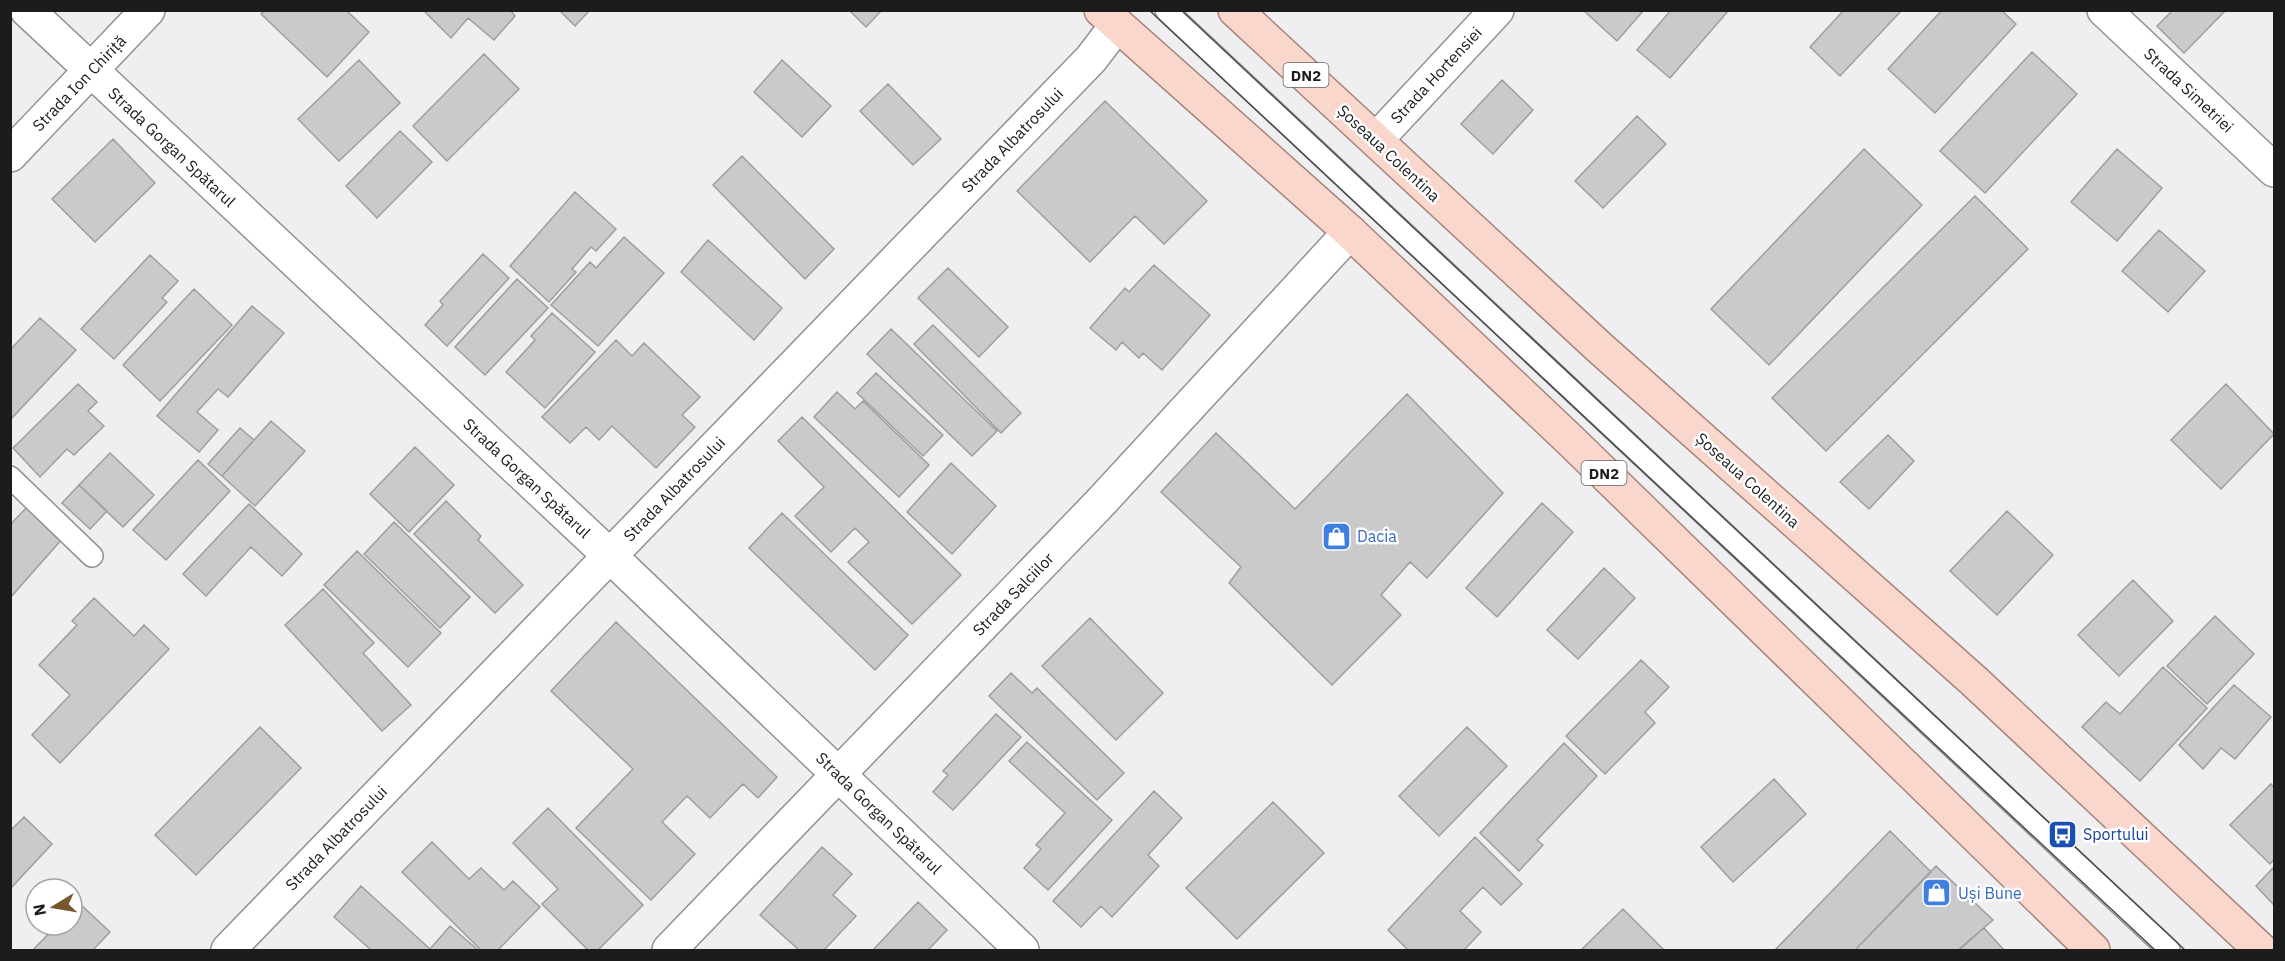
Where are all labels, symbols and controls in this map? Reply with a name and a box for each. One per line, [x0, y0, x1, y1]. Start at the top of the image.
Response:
street label: Strada Hortensiei [1386, 22, 1486, 128]
street label: Strada Ion Chiriță [28, 30, 131, 136]
street label: Strada Simetriei [2140, 43, 2238, 137]
road number: DN2 [1284, 63, 1328, 87]
street label: Strada Gorgan Spătarul [104, 83, 240, 211]
street label: Strada Albatrosului [957, 83, 1067, 197]
street label: Șoseaua Colentina [1333, 100, 1445, 206]
street label: Strada Gorgan Spătarul [459, 414, 595, 542]
street label: Șoseaua Colentina [1692, 428, 1805, 532]
street label: Strada Albatrosului [619, 432, 729, 546]
road number: DN2 [1582, 461, 1626, 485]
shop icon: Dacia [1320, 520, 1352, 552]
place label: Dacia [1357, 526, 1397, 546]
street label: Strada Salciilor [968, 548, 1058, 640]
street label: Strada Gorgan Spătarul [812, 748, 946, 878]
street label: Strada Albatrosului [281, 781, 391, 895]
bus stop icon: Sportului [2046, 818, 2078, 850]
place label: Sportului [2083, 824, 2149, 844]
north arrow [24, 877, 84, 937]
shop icon: Uși Bune [1921, 877, 1953, 909]
place label: Uși Bune [1958, 883, 2022, 903]
text: N [28, 902, 50, 917]

